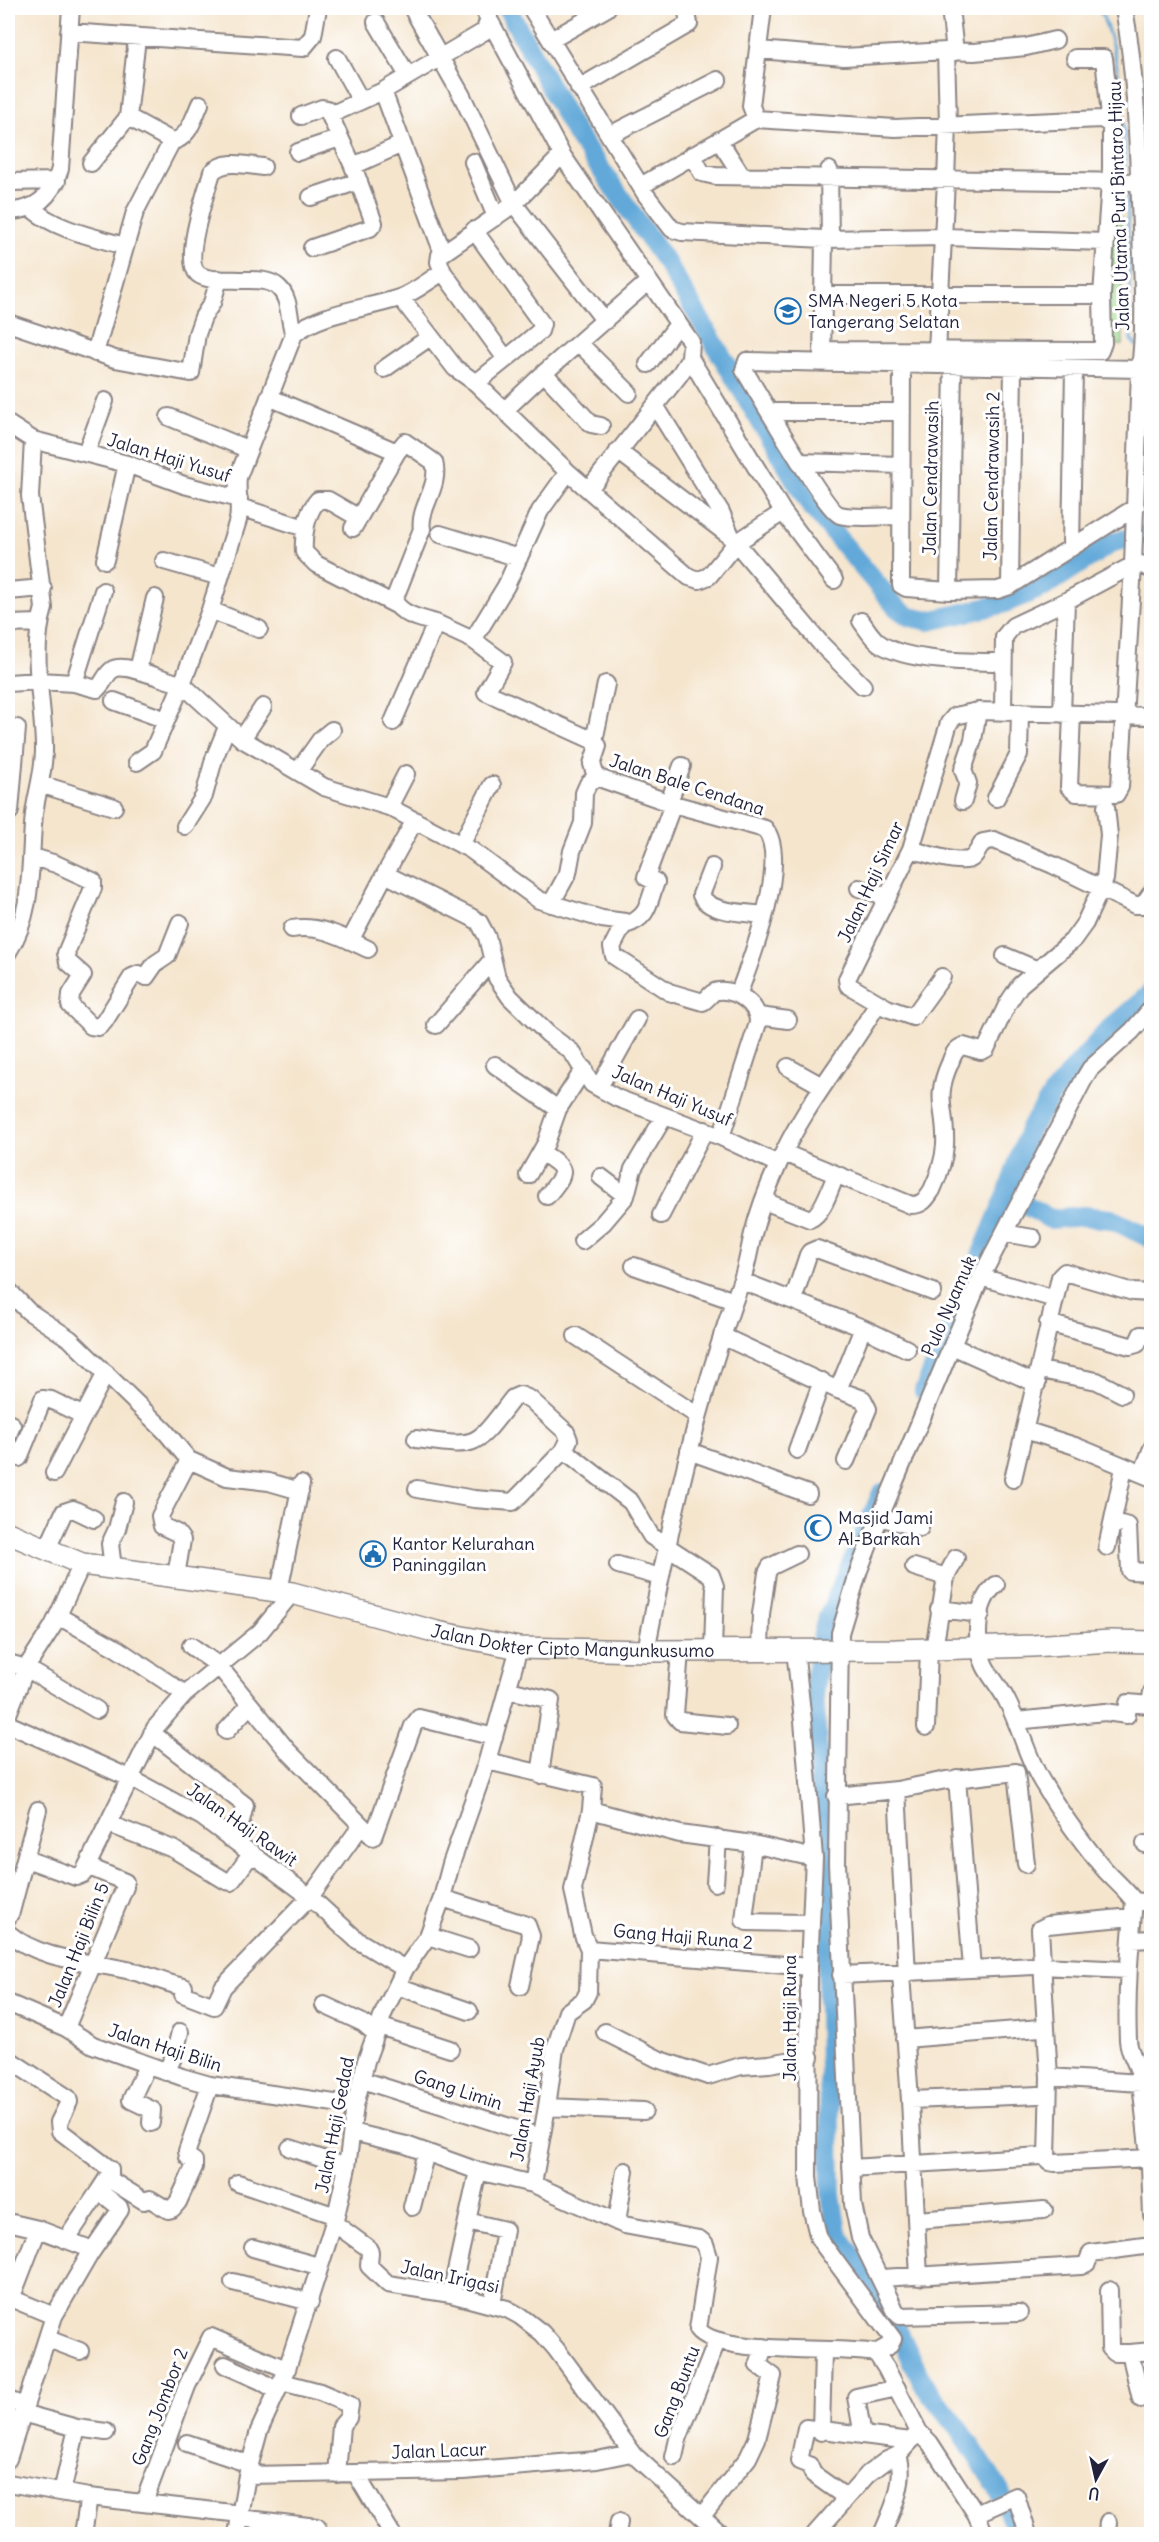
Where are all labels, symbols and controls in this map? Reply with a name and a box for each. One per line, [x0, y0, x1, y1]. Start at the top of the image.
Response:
street label: Jalan Utama Puri Bintaro Hijau [1103, 81, 1134, 331]
place label: SMA Negeri 5 Kota Tangerang Selatan [808, 289, 960, 333]
school or university icon: SMA Negeri 5 Kota Tangerang Selatan [773, 296, 803, 326]
street label: Jalan Cendrawasih 2 [979, 391, 1004, 561]
street label: Jalan Cendrawasih [918, 400, 943, 556]
street label: Jalan Haji Yusuf [105, 428, 235, 488]
street label: Jalan Bale Cendana [607, 749, 768, 820]
street label: Jalan Haji Simar [832, 817, 909, 946]
street label: Jalan Haji Yusuf [609, 1060, 737, 1132]
street label: Pulo Nyamuk [916, 1252, 981, 1360]
place label: Masjid Jami Al-Barkah [838, 1506, 933, 1550]
mosque icon: Masjid Jami Al-Barkah [803, 1513, 833, 1543]
place label: Kantor Kelurahan Paninggilan [392, 1532, 535, 1576]
public building icon: Kantor Kelurahan Paninggilan [358, 1539, 388, 1569]
street label: Jalan Dokter Cipto Mangunkusumo [429, 1619, 715, 1662]
street label: Jalan Haji Rawit [183, 1778, 302, 1871]
street label: Jalan Haji Bilin 5 [43, 1879, 114, 2011]
street label: Gang Haji Runa 2 [612, 1919, 754, 1954]
street label: Jalan Haji Runa [778, 1955, 801, 2081]
street label: Jalan Haji Bilin [105, 2018, 225, 2077]
street label: Jalan Haji Ayub [505, 2035, 550, 2163]
street label: Jalan Haji Gedad [310, 2055, 359, 2195]
street label: Gang Limin [411, 2064, 506, 2115]
street label: Jalan Irigasi [399, 2255, 501, 2298]
street label: Gang Buntu [648, 2342, 705, 2441]
street label: Gang Jombor 2 [126, 2344, 193, 2469]
street label: Jalan Lacur [391, 2437, 488, 2464]
north arrow [1066, 2449, 1126, 2509]
text: U [1087, 2483, 1101, 2505]

